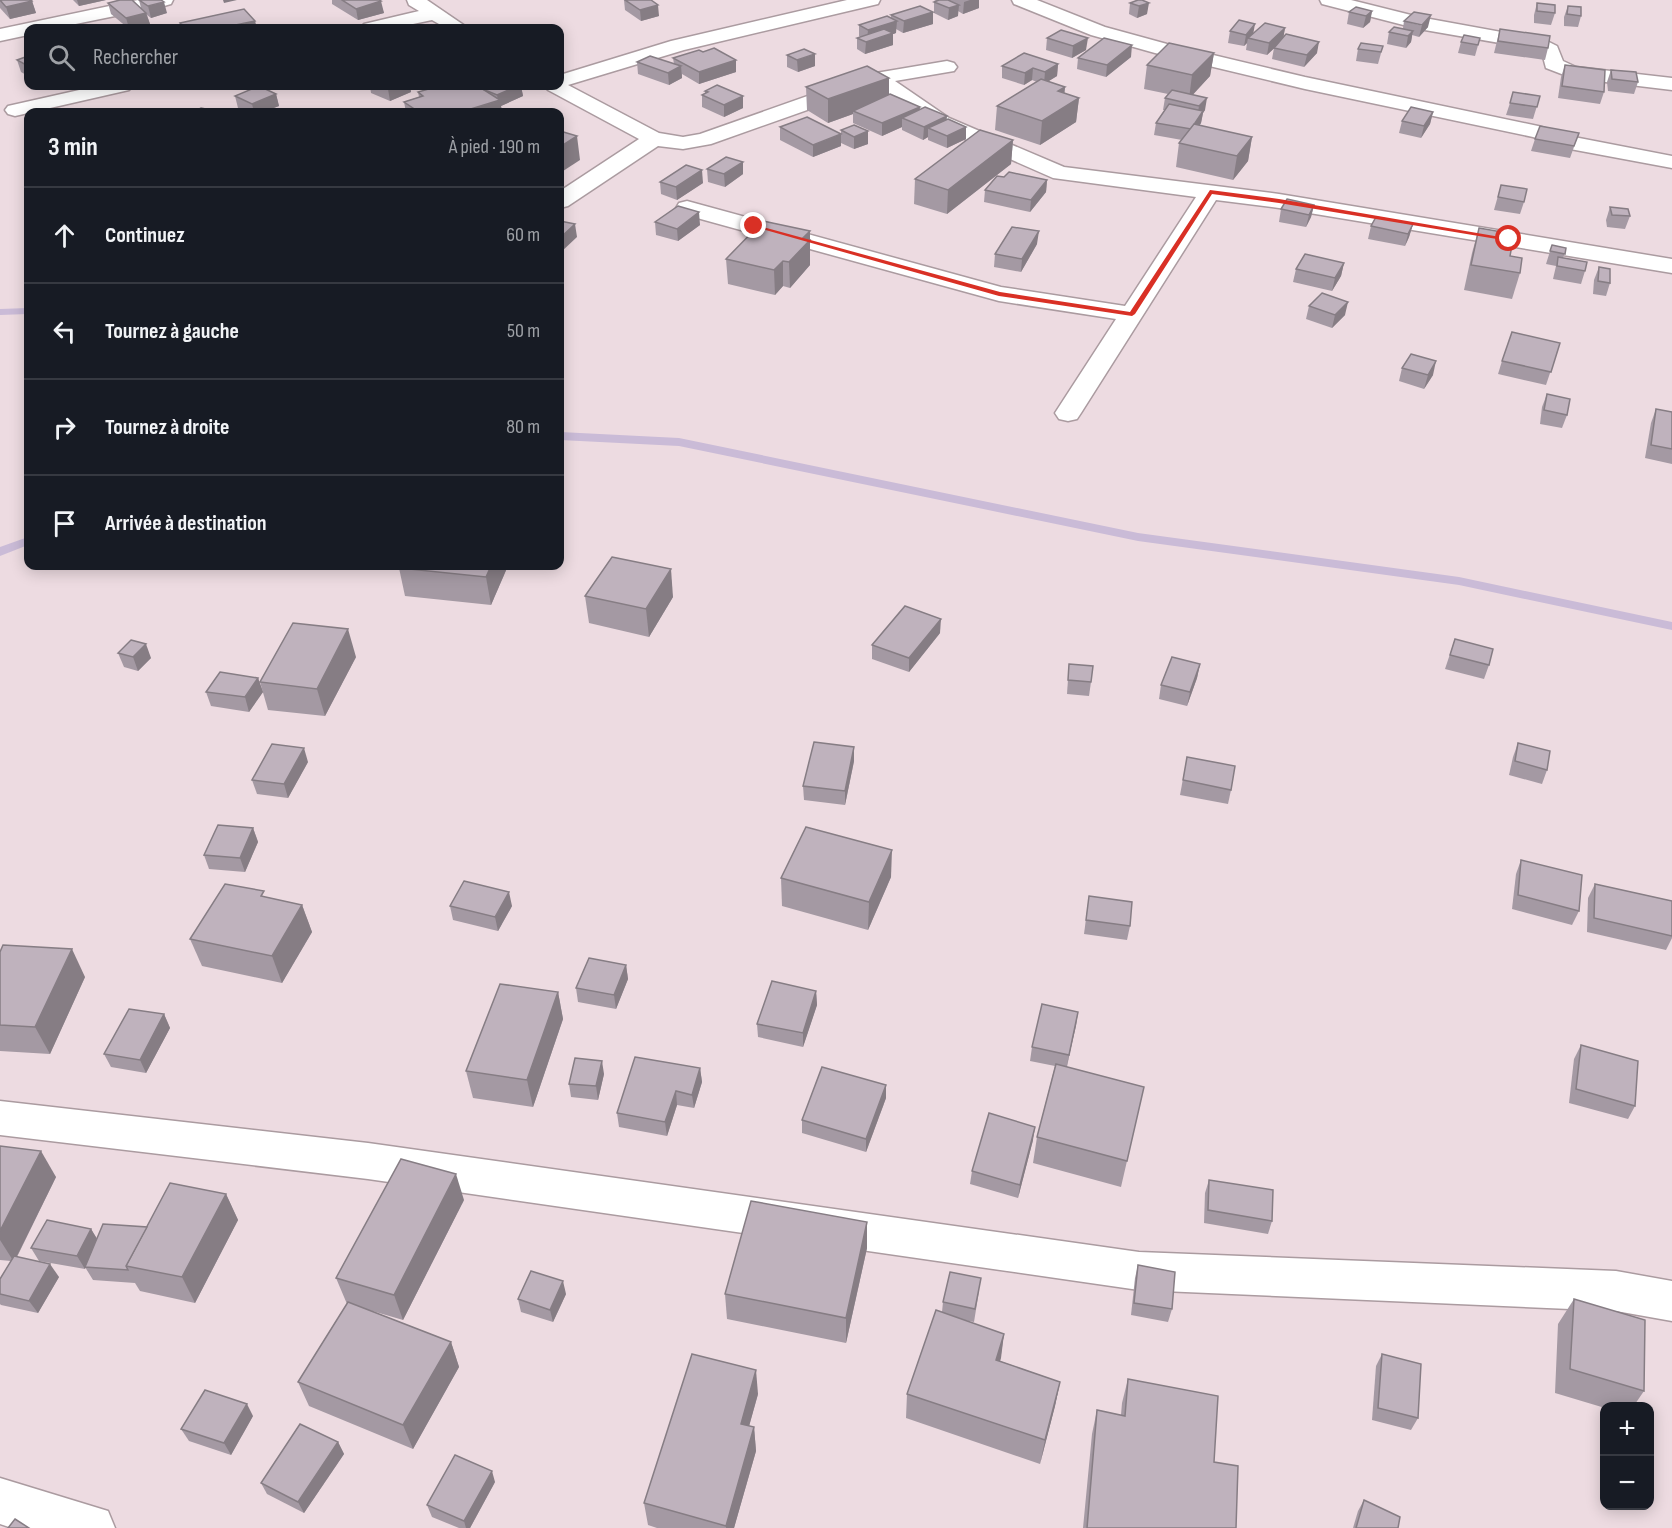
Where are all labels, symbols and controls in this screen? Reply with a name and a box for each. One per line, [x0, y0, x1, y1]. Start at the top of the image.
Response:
search box [24, 24, 564, 90]
icon: search [45, 41, 78, 74]
text: Rechercher [93, 44, 178, 71]
text: 3 min [48, 132, 98, 163]
text: À pied · 190 m [449, 135, 540, 159]
route end [740, 212, 766, 238]
icon: ahead [48, 219, 81, 252]
text: Continuez [105, 222, 185, 249]
text: 60 m [506, 223, 540, 247]
route start [1495, 225, 1521, 251]
icon: left [48, 315, 81, 348]
text: Tournez à gauche [105, 318, 239, 345]
text: 50 m [507, 319, 540, 343]
icon: right [48, 411, 81, 444]
text: Tournez à droite [105, 414, 230, 441]
text: 80 m [506, 415, 540, 439]
icon: arrive [48, 507, 81, 540]
text: Arrivée à destination [105, 510, 267, 537]
map controls [1600, 1402, 1654, 1510]
button: + [1600, 1402, 1654, 1456]
button: − [1600, 1456, 1654, 1510]

